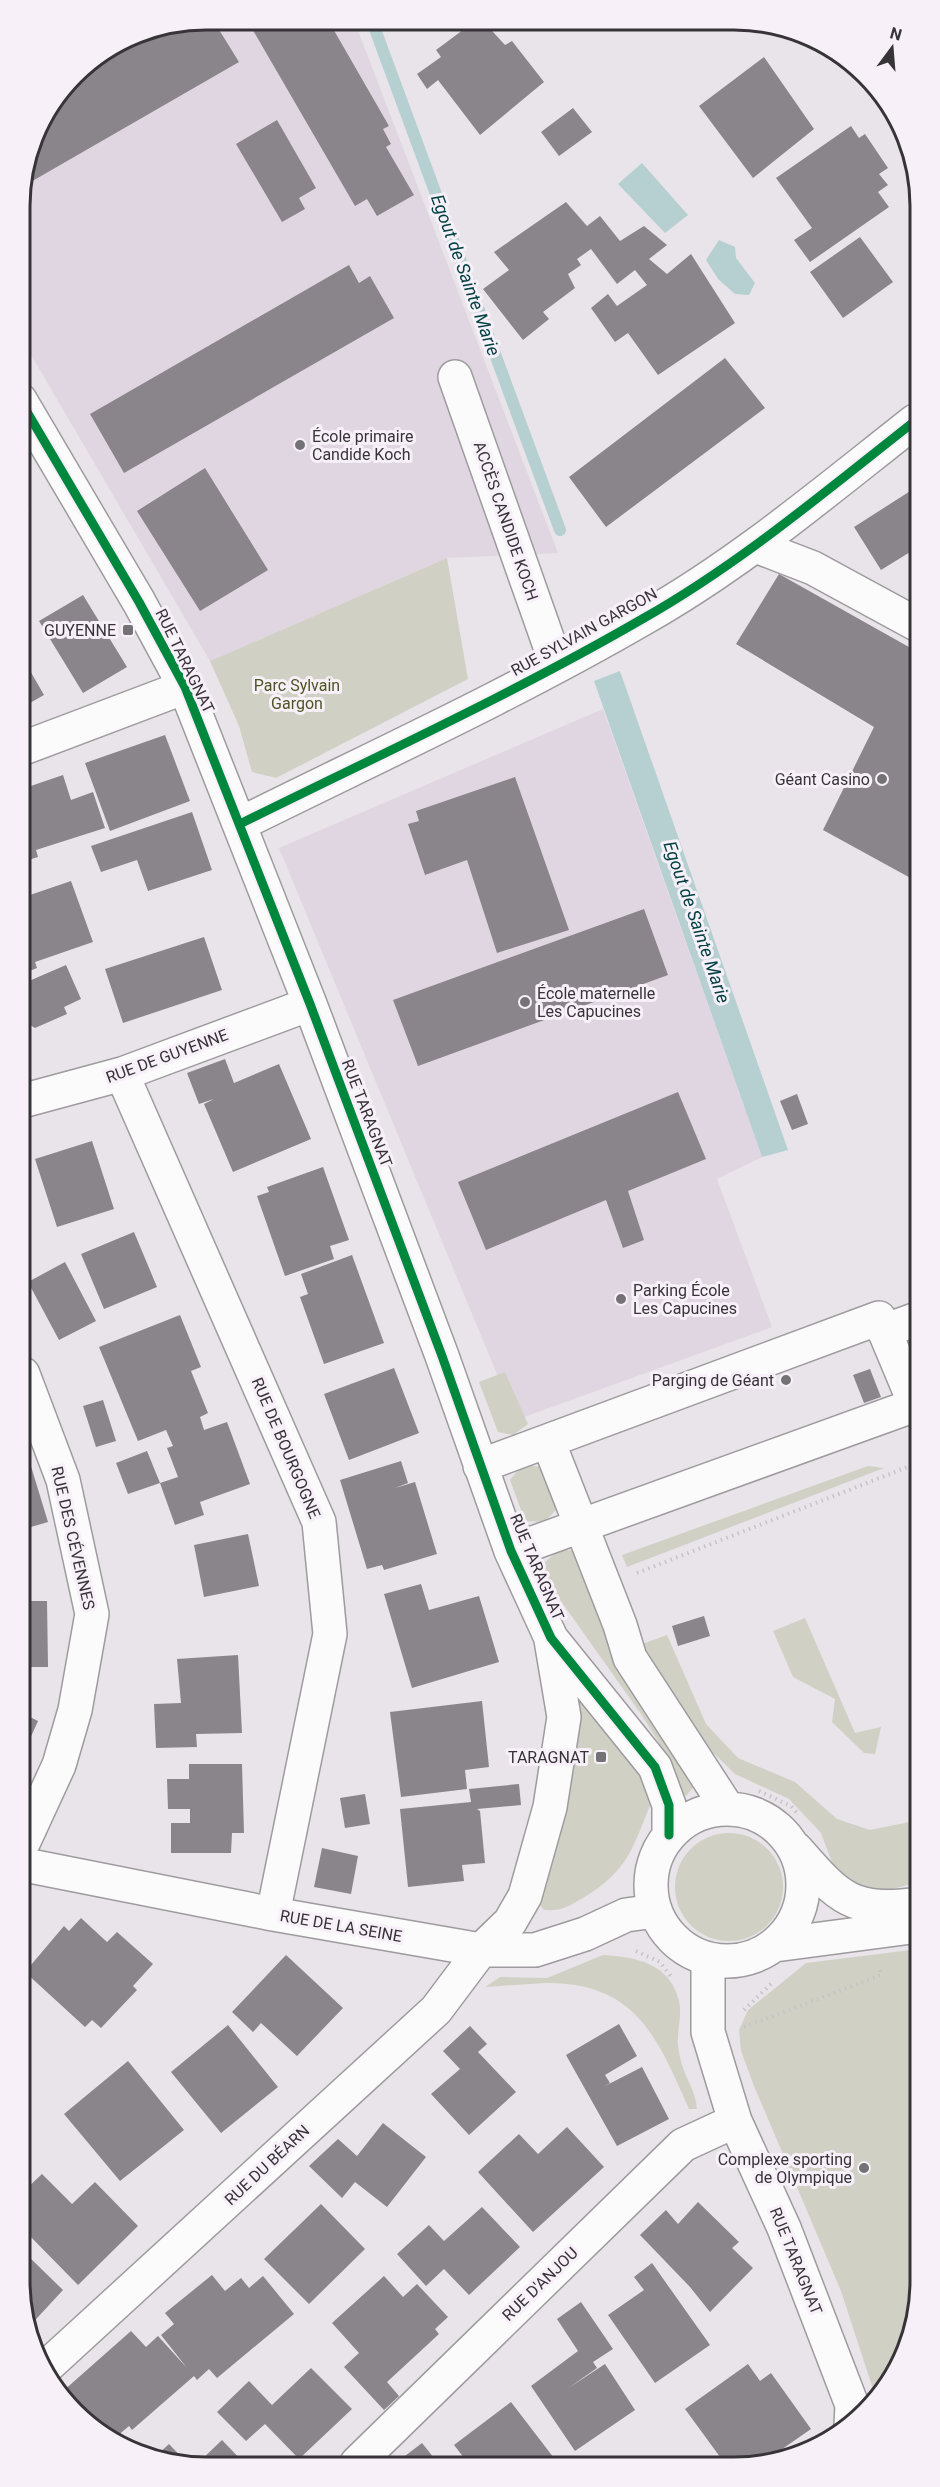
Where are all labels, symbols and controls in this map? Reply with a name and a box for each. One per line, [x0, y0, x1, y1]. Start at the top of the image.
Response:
north arrow [862, 18, 922, 78]
text: N [888, 23, 904, 45]
water label: Egout de Sainte Marie [427, 191, 505, 359]
place label: École primaire Candide Koch [312, 427, 413, 464]
marker: École primaire Candide Koch [293, 438, 307, 452]
street label: ACCÈS CANDIDE KOCH [470, 439, 542, 603]
street label: RUE SYLVAIN GARGON [508, 584, 660, 680]
street label: RUE TARAGNAT [151, 606, 219, 717]
place label: GUYENNE [44, 621, 116, 640]
marker: GUYENNE [121, 623, 135, 637]
park label: Parc Sylvain Gargon [254, 676, 340, 713]
place label: Géant Casino [775, 770, 870, 789]
marker: Géant Casino [875, 772, 889, 786]
water label: Egout de Sainte Marie [659, 838, 735, 1006]
place label: École maternelle Les Capucines [537, 984, 655, 1021]
marker: École maternelle Les Capucines [518, 995, 532, 1009]
street label: RUE DE GUYENNE [103, 1025, 231, 1087]
street label: RUE TARAGNAT [338, 1056, 396, 1170]
place label: Parking École Les Capucines [633, 1281, 737, 1318]
marker: Parking École Les Capucines [614, 1292, 628, 1306]
place label: Parging de Géant [652, 1371, 774, 1390]
marker: Parging de Géant [779, 1373, 793, 1387]
street label: RUE DE BOURGOGNE [248, 1375, 324, 1521]
street label: RUE DES CÉVENNES [47, 1464, 99, 1612]
street label: RUE TARAGNAT [506, 1511, 568, 1624]
place label: TARAGNAT [508, 1748, 589, 1767]
marker: TARAGNAT [594, 1750, 608, 1764]
street label: RUE DE LA SEINE [279, 1906, 403, 1946]
street label: RUE DU BÉARN [221, 2121, 313, 2209]
place label: Complexe sporting de Olympique [718, 2150, 852, 2187]
marker: Complexe sporting de Olympique [857, 2161, 871, 2175]
street label: RUE TARAGNAT [766, 2205, 826, 2318]
street label: RUE D'ANJOU [498, 2243, 582, 2325]

